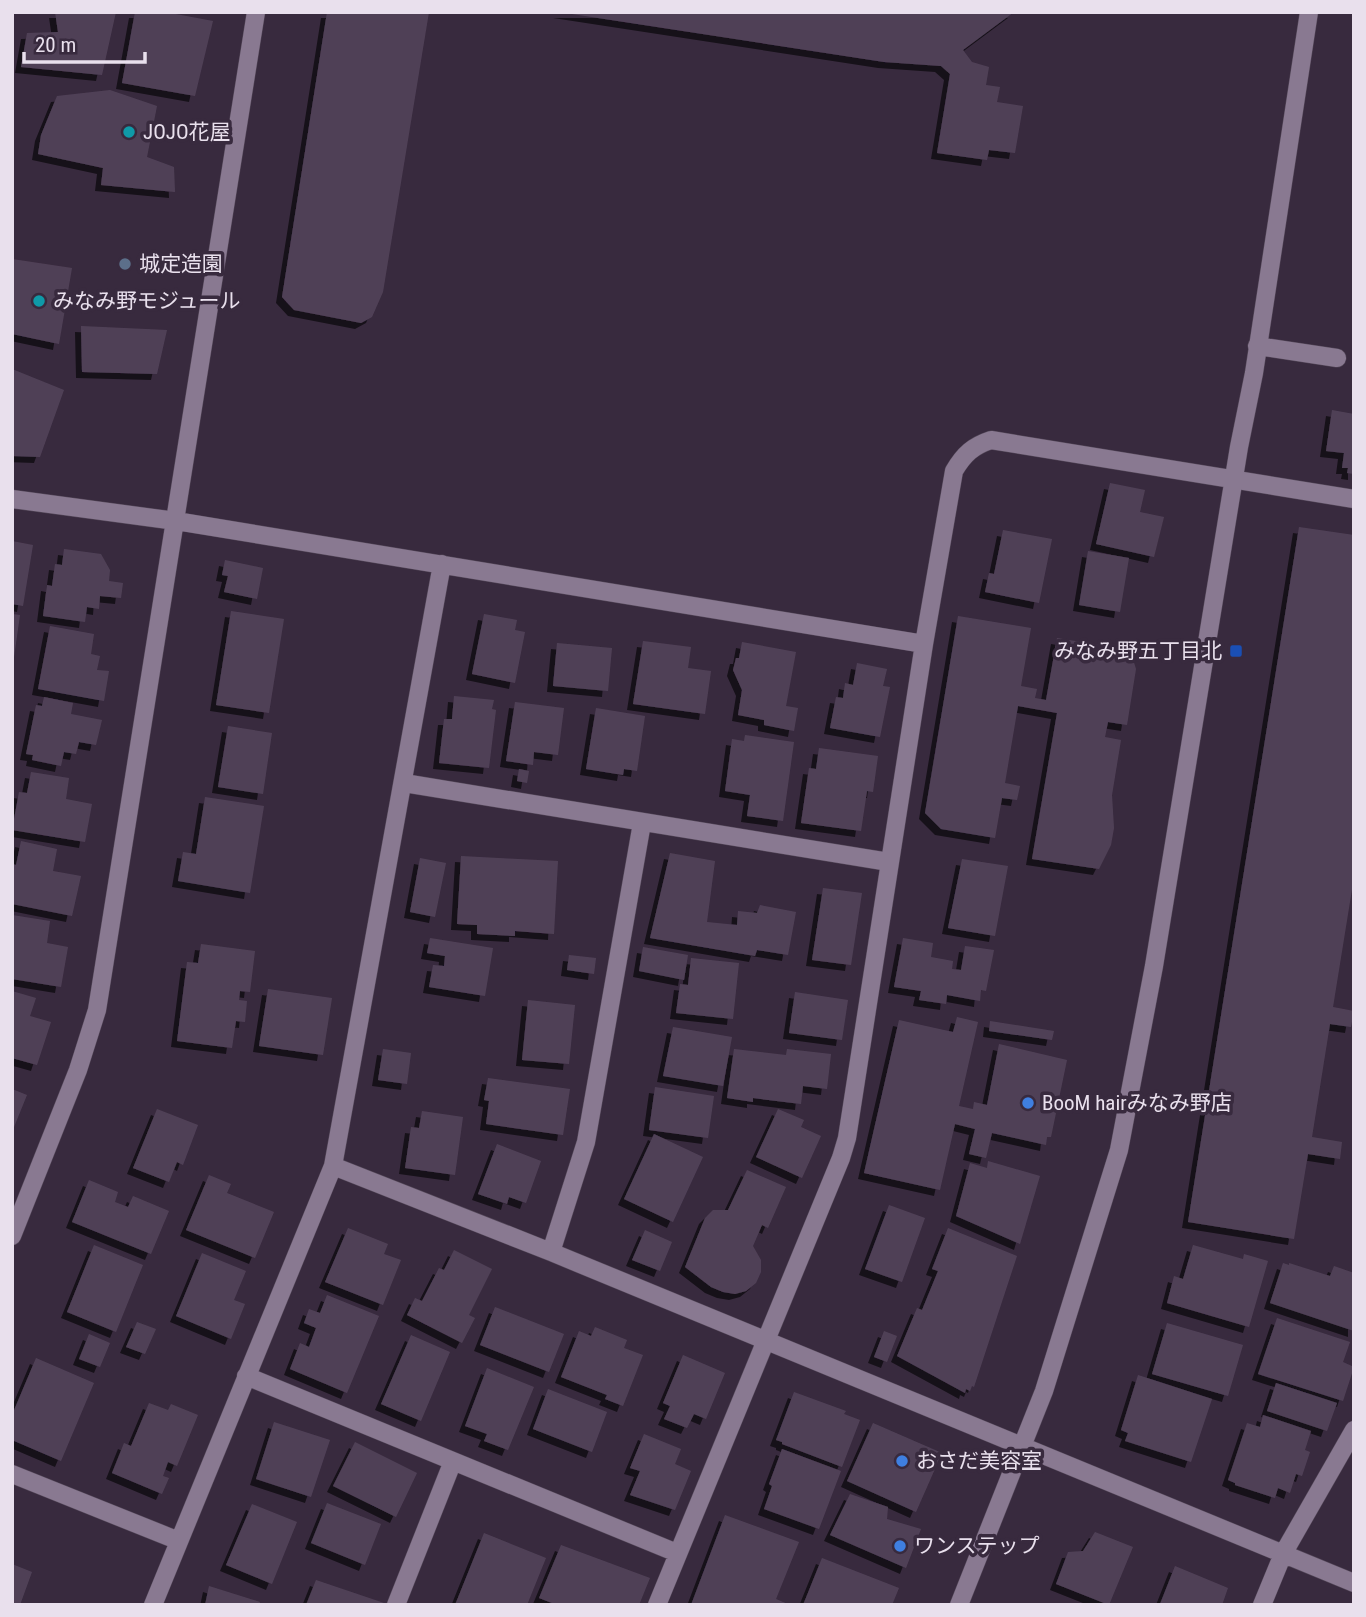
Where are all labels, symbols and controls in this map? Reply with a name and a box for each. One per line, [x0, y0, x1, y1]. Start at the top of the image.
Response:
scale bar [24, 21, 145, 65]
text: 20 m [35, 33, 76, 57]
place label: JOJO花屋 [143, 120, 231, 144]
marker: JOJO花屋 [121, 124, 137, 140]
place label: 城定造園 [139, 252, 223, 276]
marker: 城定造園 [117, 256, 133, 272]
place label: みなみ野モジュール [53, 289, 241, 313]
marker: みなみ野モジュール [31, 293, 47, 309]
place label: みなみ野五丁目北 [1054, 639, 1222, 663]
marker: みなみ野五丁目北 [1228, 643, 1244, 659]
place label: BooM hairみなみ野店 [1042, 1091, 1232, 1115]
marker: BooM hairみなみ野店 [1020, 1095, 1036, 1111]
place label: おさだ美容室 [916, 1449, 1042, 1473]
marker: おさだ美容室 [894, 1453, 910, 1469]
place label: ワンステップ [914, 1534, 1040, 1558]
marker: ワンステップ [892, 1538, 908, 1554]

